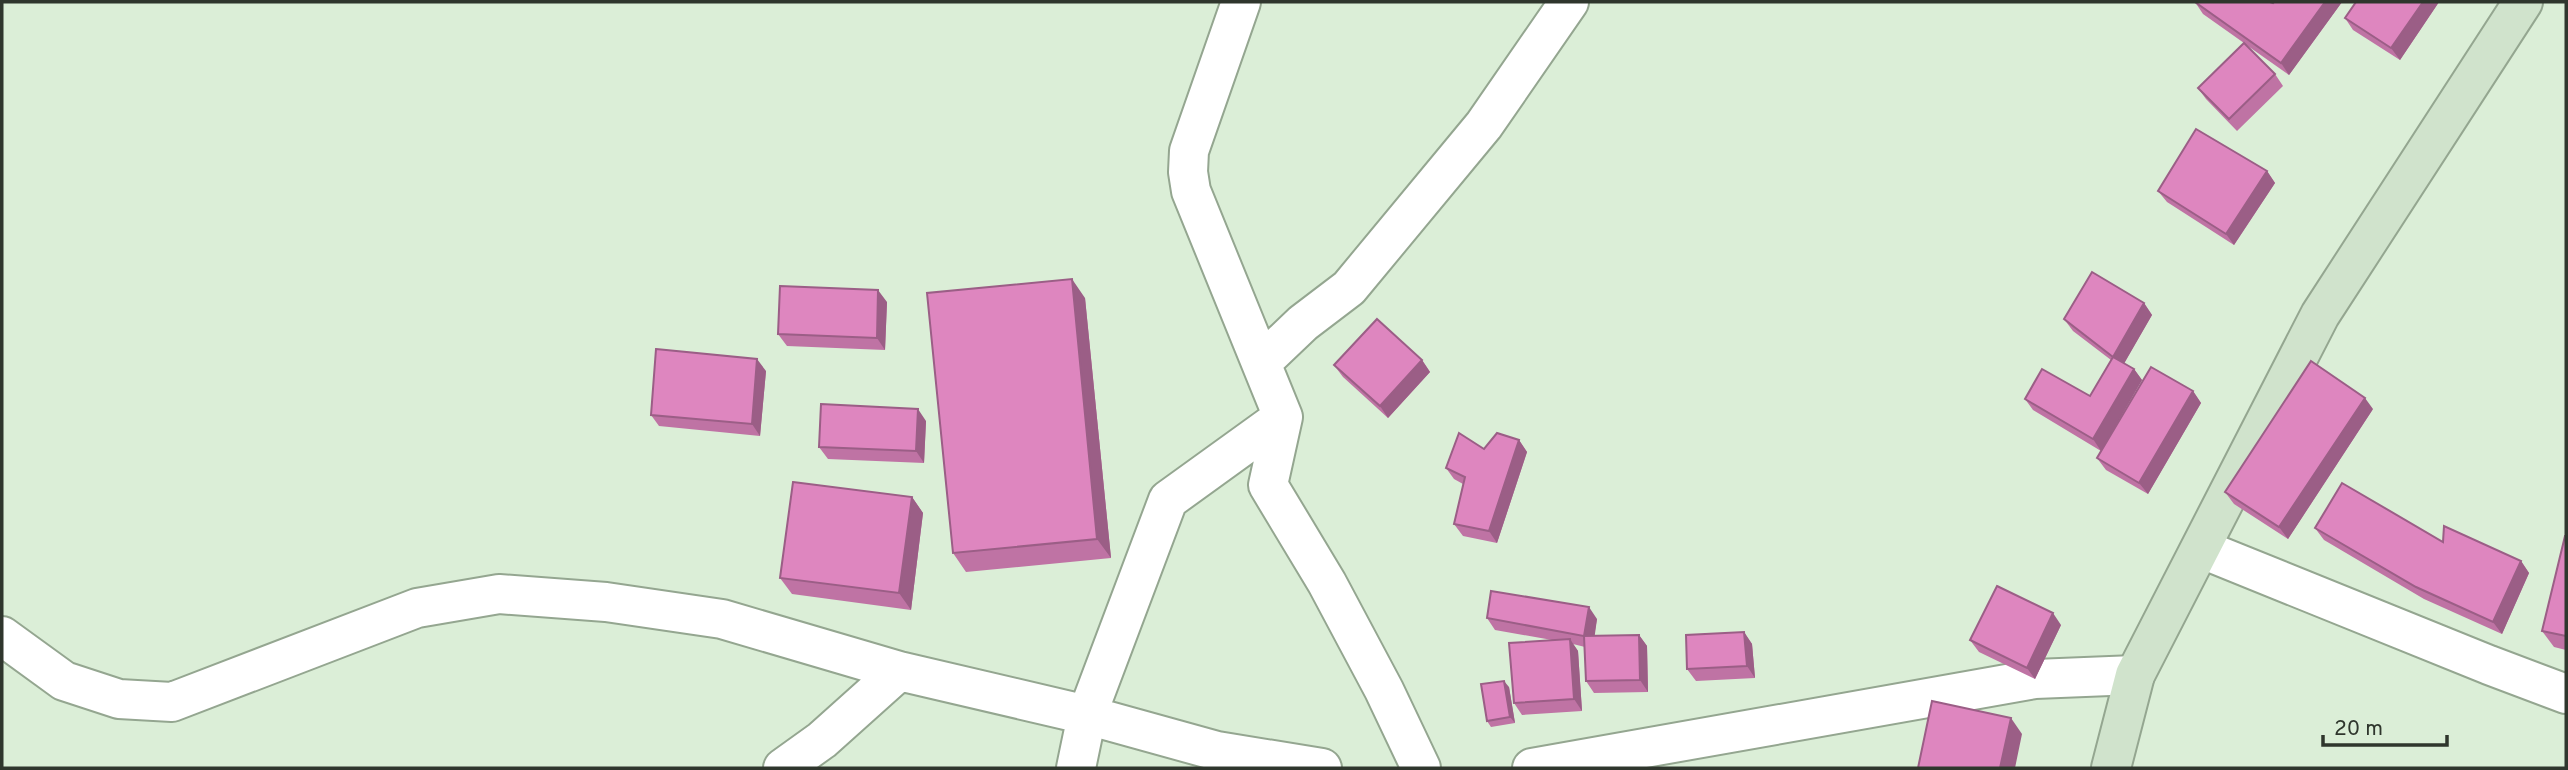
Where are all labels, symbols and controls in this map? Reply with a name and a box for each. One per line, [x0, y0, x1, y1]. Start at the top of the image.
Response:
scale bar [2323, 704, 2447, 748]
text: 20 m [2334, 716, 2383, 743]

